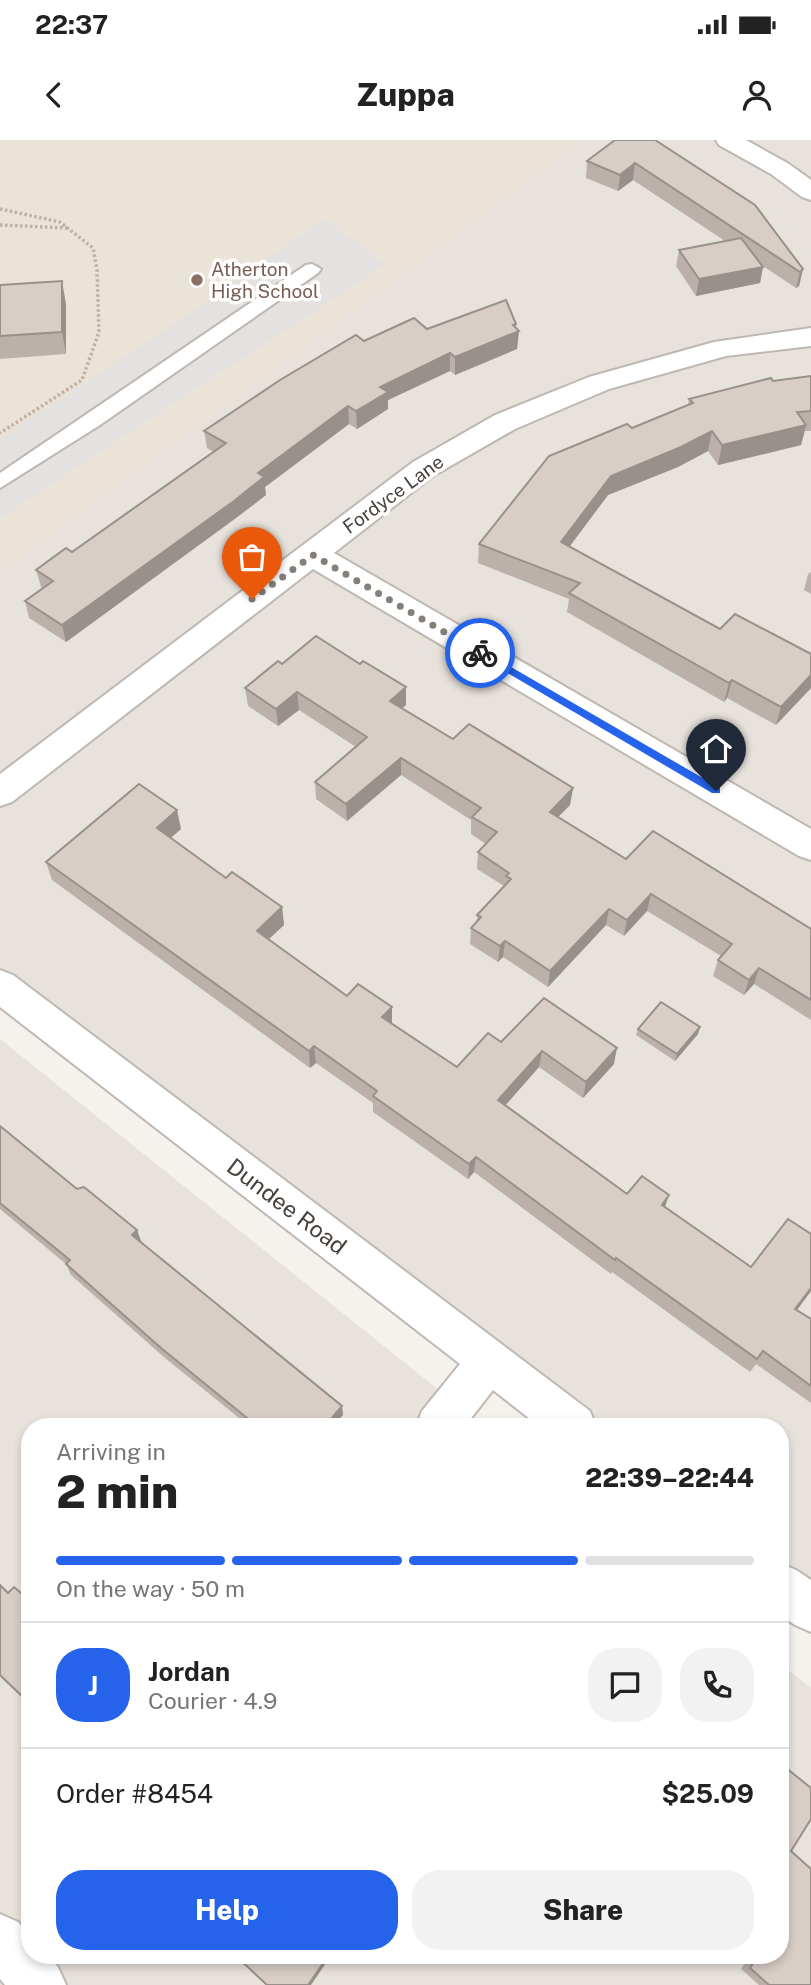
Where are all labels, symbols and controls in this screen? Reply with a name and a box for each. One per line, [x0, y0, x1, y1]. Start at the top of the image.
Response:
text: 22:37 [35, 9, 108, 40]
icon: back [35, 76, 73, 114]
text: Zuppa [356, 76, 455, 113]
icon: person [738, 76, 776, 114]
place label: Atherton High School [211, 258, 319, 302]
marker: Atherton High School [189, 272, 205, 288]
street label: Fordyce Lane [338, 450, 448, 538]
pin [222, 527, 282, 599]
icon: bag [233, 538, 271, 576]
courier [445, 618, 515, 688]
icon: bike [461, 634, 499, 672]
pin [686, 719, 746, 791]
icon: home [697, 730, 735, 768]
street label: Dundee Road [222, 1152, 352, 1260]
text: Arriving in [56, 1438, 166, 1465]
text: 22:39–22:44 [585, 1462, 754, 1493]
text: 2 min [56, 1464, 178, 1518]
text: On the way · 50 m [56, 1575, 245, 1602]
button: chat [588, 1648, 662, 1722]
button: phone [680, 1648, 754, 1722]
text: Jordan [148, 1656, 230, 1687]
text: J [88, 1670, 98, 1701]
text: Courier · 4.9 [148, 1687, 277, 1714]
text: Order #8454 [56, 1778, 213, 1809]
text: $25.09 [661, 1778, 754, 1809]
button: Help [56, 1870, 398, 1950]
button: Share [412, 1870, 754, 1950]

